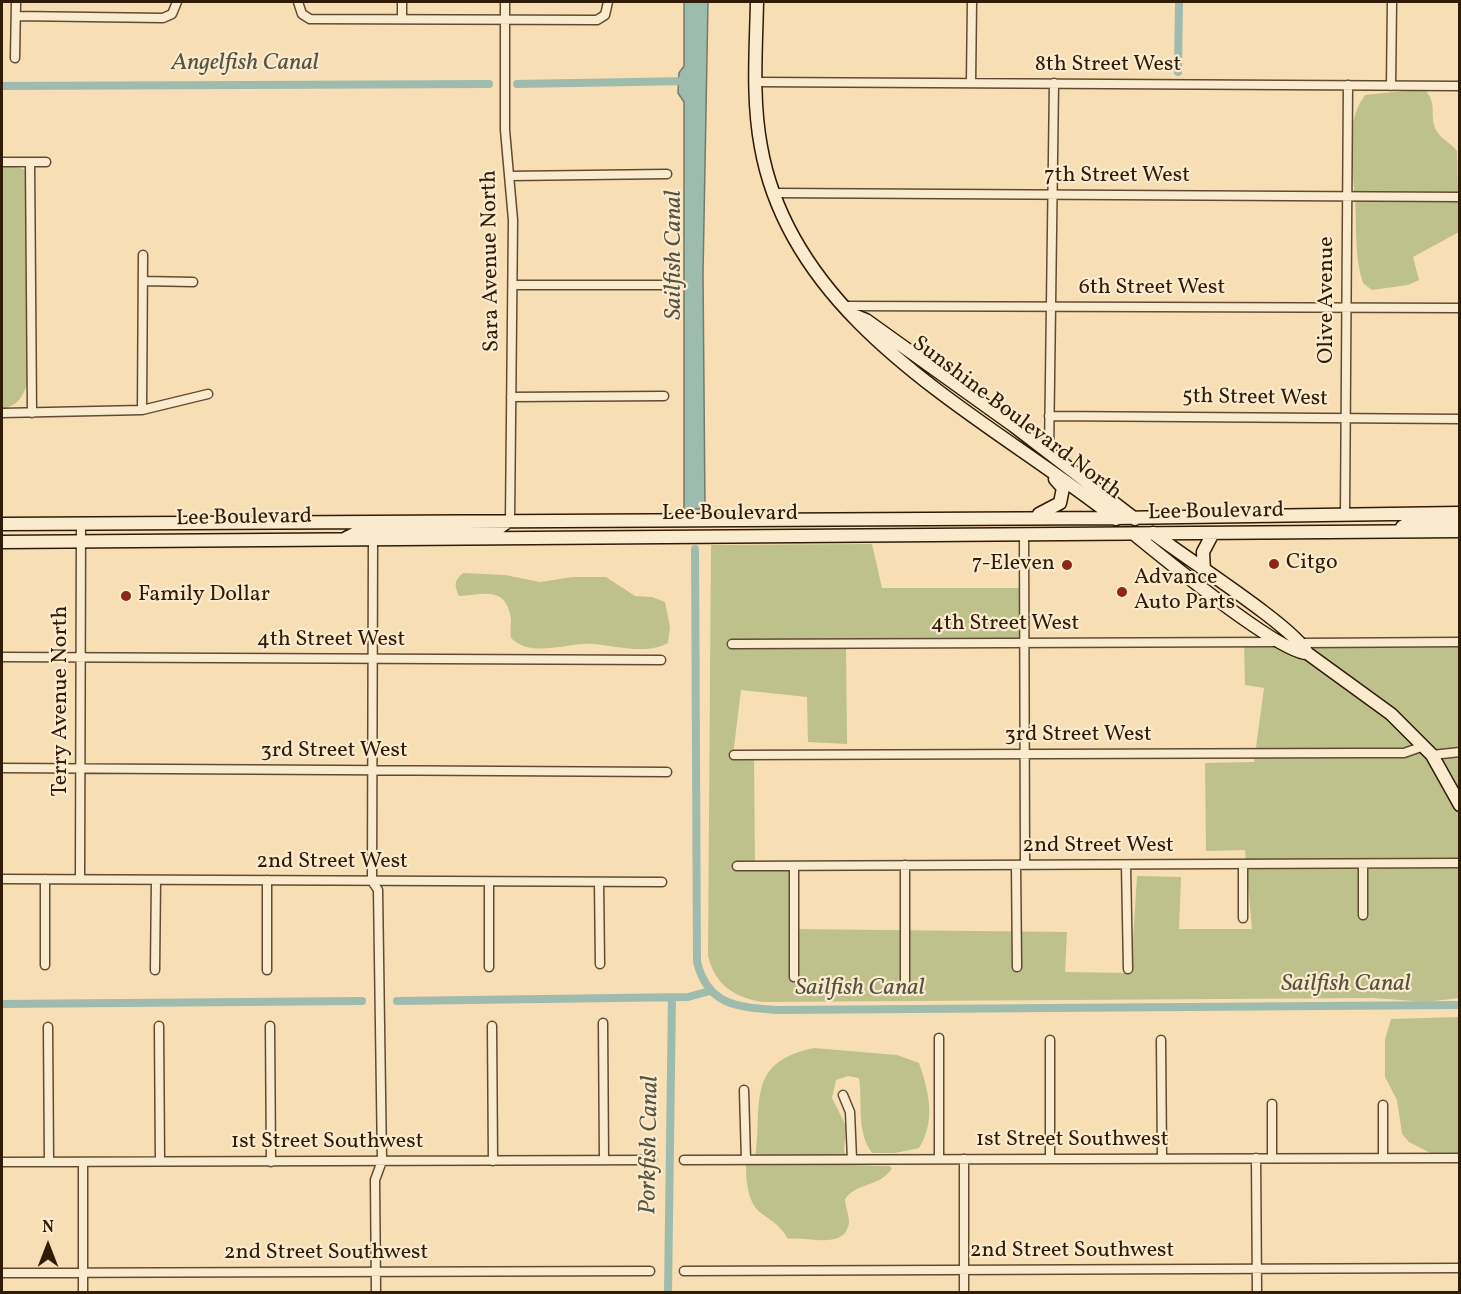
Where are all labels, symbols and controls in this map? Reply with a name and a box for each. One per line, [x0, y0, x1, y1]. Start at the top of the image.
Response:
water label: Angelfish Canal [171, 51, 319, 79]
street label: 8th Street West [1035, 53, 1181, 79]
street label: 7th Street West [1044, 164, 1190, 190]
street label: Sara Avenue North [477, 170, 507, 352]
water label: Sailfish Canal [662, 190, 690, 320]
street label: Olive Avenue [1315, 236, 1341, 364]
street label: 6th Street West [1079, 276, 1225, 302]
street label: Sunshine Boulevard North [906, 331, 1126, 507]
street label: 5th Street West [1182, 385, 1328, 413]
street label: Lee Boulevard [1148, 499, 1284, 527]
street label: Lee Boulevard [662, 502, 798, 528]
street label: Lee Boulevard [176, 505, 312, 533]
place label: Citgo [1286, 551, 1338, 577]
place label: 7-Eleven [972, 552, 1055, 578]
marker: Citgo [1267, 557, 1281, 571]
marker: 7-Eleven [1060, 558, 1074, 572]
place label: Advance Auto Parts [1134, 566, 1235, 618]
place label: Family Dollar [138, 583, 270, 609]
marker: Advance Auto Parts [1115, 585, 1129, 599]
marker: Family Dollar [119, 589, 133, 603]
street label: Terry Avenue North [49, 606, 75, 796]
street label: 4th Street West [931, 612, 1079, 638]
street label: 4th Street West [257, 628, 405, 654]
street label: 3rd Street West [1004, 723, 1152, 749]
street label: 3rd Street West [260, 739, 408, 765]
street label: 2nd Street West [1022, 834, 1174, 860]
street label: 2nd Street West [256, 850, 408, 876]
water label: Sailfish Canal [1281, 972, 1411, 1000]
water label: Sailfish Canal [795, 976, 925, 1004]
water label: Porkfish Canal [635, 1075, 667, 1215]
street label: 1st Street Southwest [976, 1128, 1168, 1154]
street label: 1st Street Southwest [231, 1130, 423, 1156]
north arrow [18, 1216, 78, 1276]
text: N [42, 1217, 54, 1239]
street label: 2nd Street Southwest [970, 1239, 1174, 1265]
street label: 2nd Street Southwest [224, 1241, 428, 1267]

